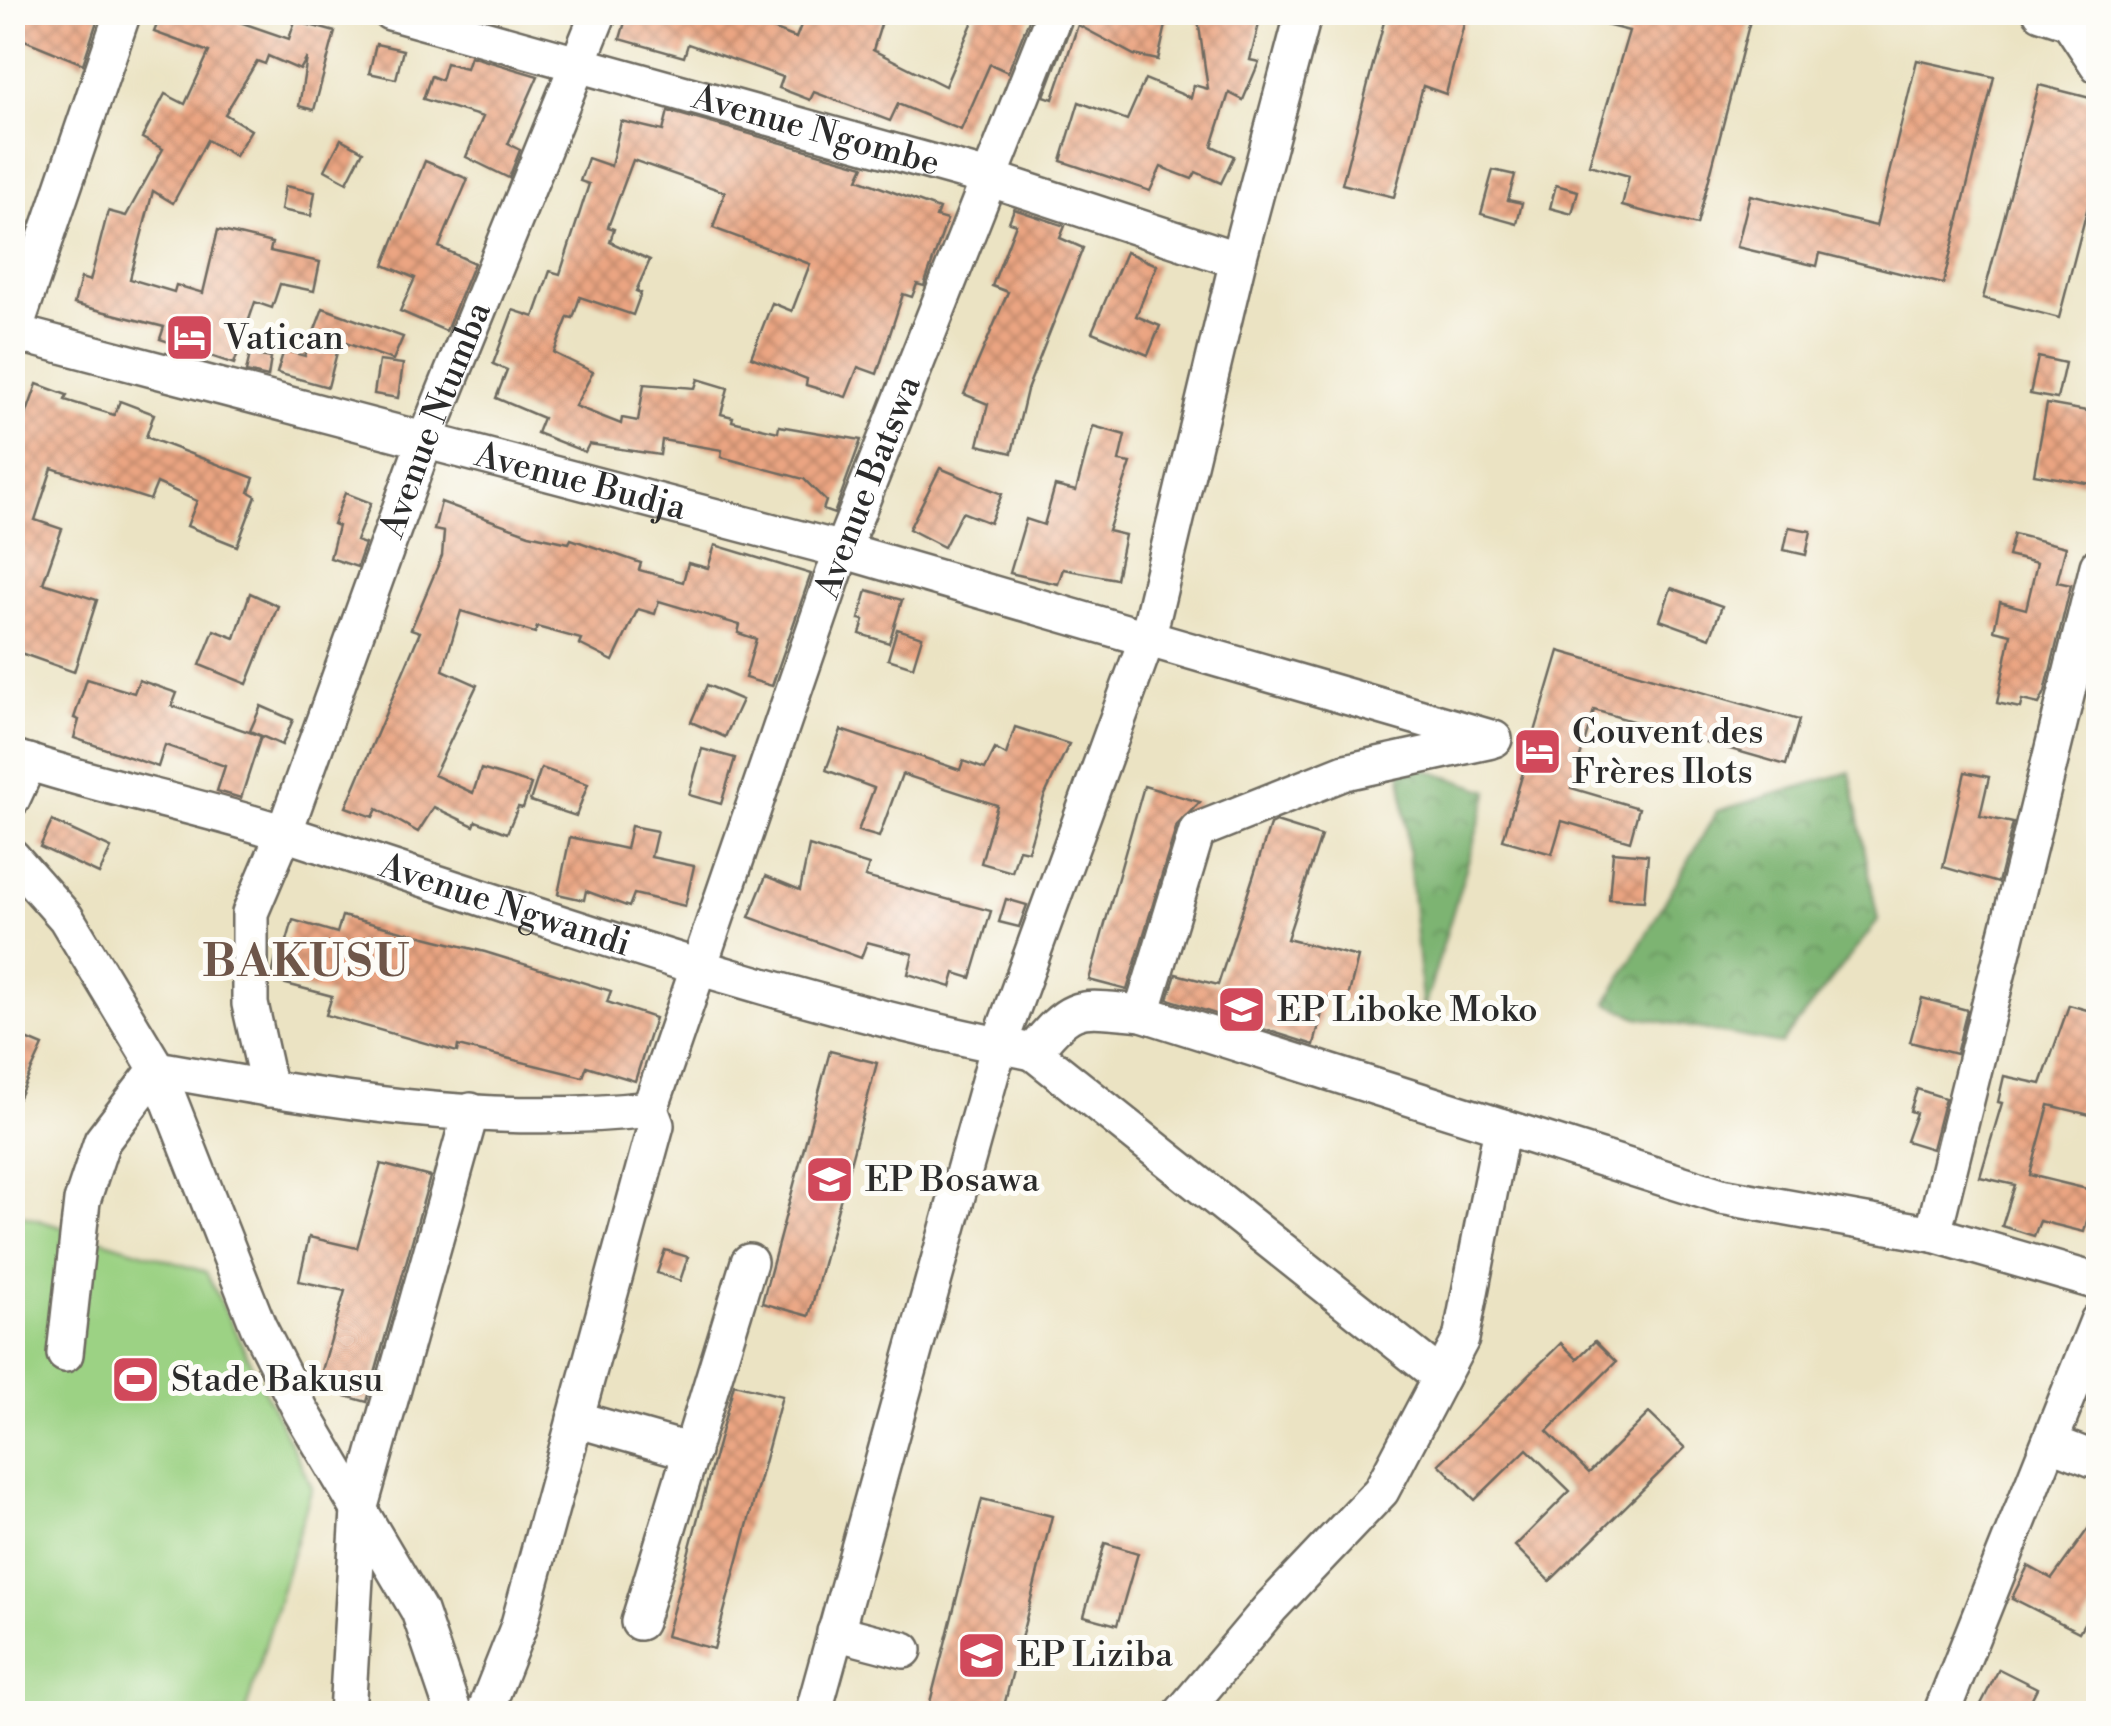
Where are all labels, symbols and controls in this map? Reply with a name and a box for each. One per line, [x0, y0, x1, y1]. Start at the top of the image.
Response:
street label: Avenue Ngombe [686, 75, 944, 185]
street label: Avenue Ntumba [370, 295, 501, 544]
hotel icon: Vatican [163, 312, 215, 364]
place label: Vatican [223, 317, 344, 360]
street label: Avenue Batswa [805, 369, 930, 605]
street label: Avenue Budja [470, 433, 691, 530]
place label: Couvent des Frères Ilots [1572, 711, 1764, 794]
hotel icon: Couvent des Frères Ilots [1511, 726, 1563, 778]
street label: Avenue Ngwandi [373, 844, 636, 966]
district label: BAKUSU [202, 934, 412, 991]
school or university icon: EP Liboke Moko [1216, 984, 1268, 1036]
place label: EP Liboke Moko [1277, 989, 1538, 1032]
school or university icon: EP Bosawa [804, 1154, 856, 1206]
place label: EP Bosawa [865, 1159, 1040, 1202]
sports icon: Stade Bakusu [110, 1354, 162, 1406]
place label: Stade Bakusu [171, 1359, 383, 1402]
school or university icon: EP Liziba [956, 1629, 1008, 1681]
place label: EP Liziba [1017, 1634, 1173, 1677]

